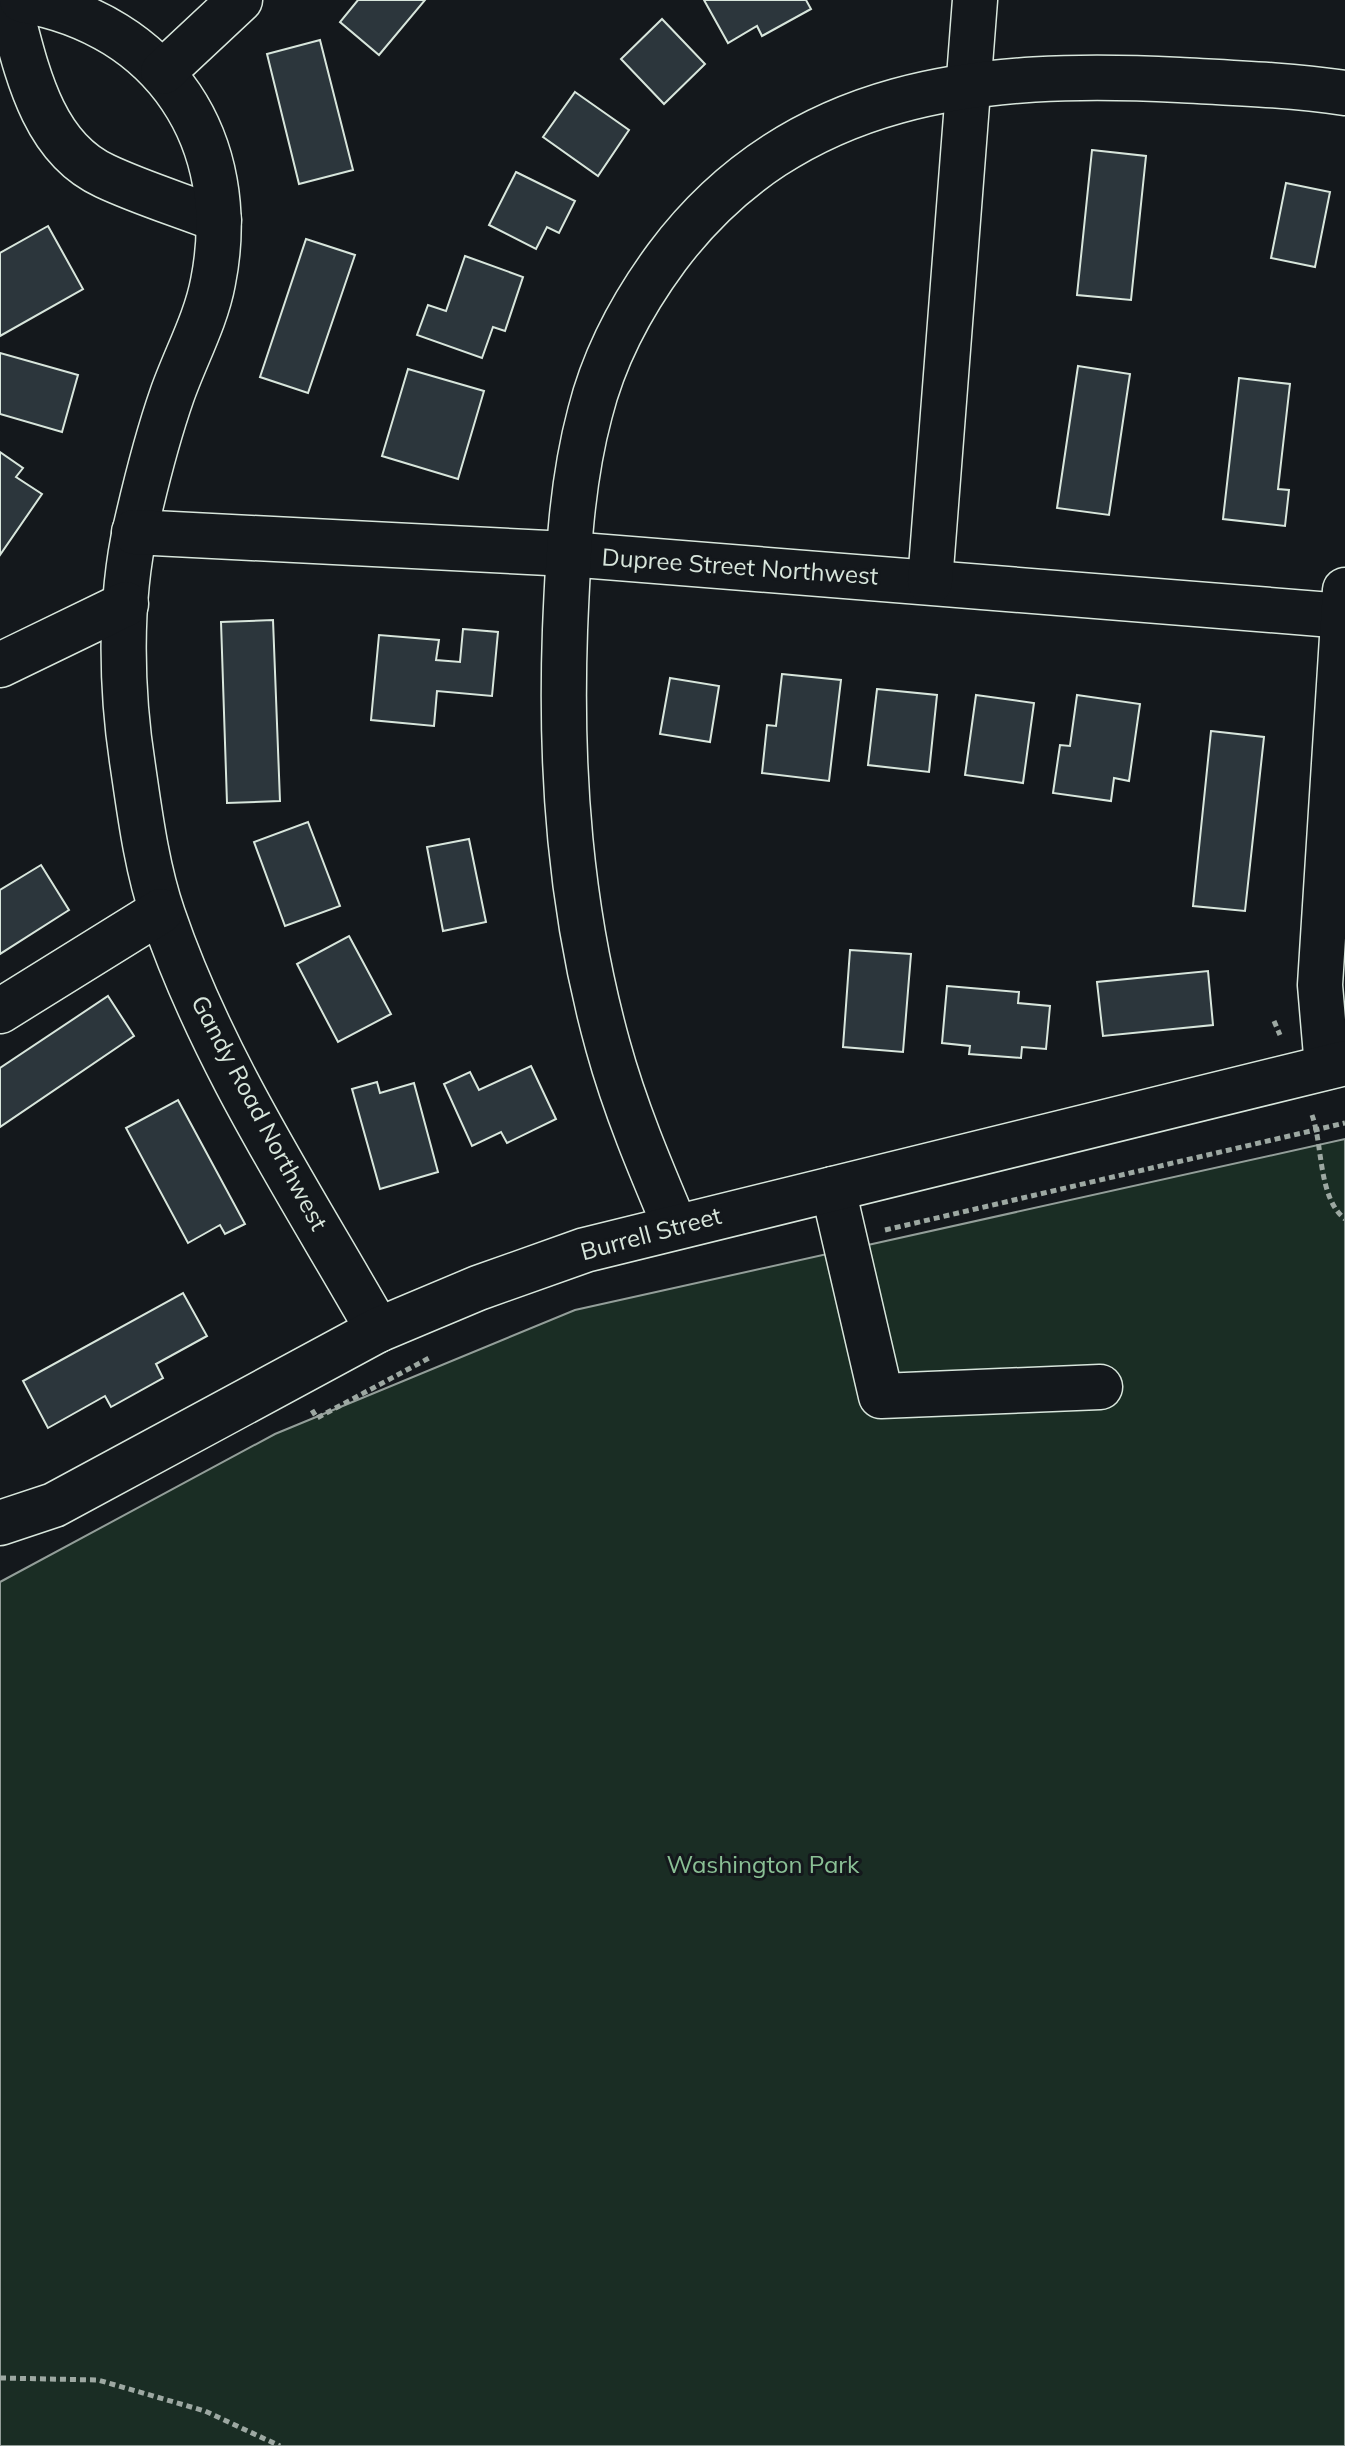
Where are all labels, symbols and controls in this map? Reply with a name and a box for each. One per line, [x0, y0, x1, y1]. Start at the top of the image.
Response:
street label: Dupree Street Northwest [601, 541, 879, 591]
street label: Gandy Road Northwest [185, 990, 335, 1235]
street label: Burrell Street [577, 1200, 724, 1266]
park label: Washington Park [667, 1849, 860, 1879]

